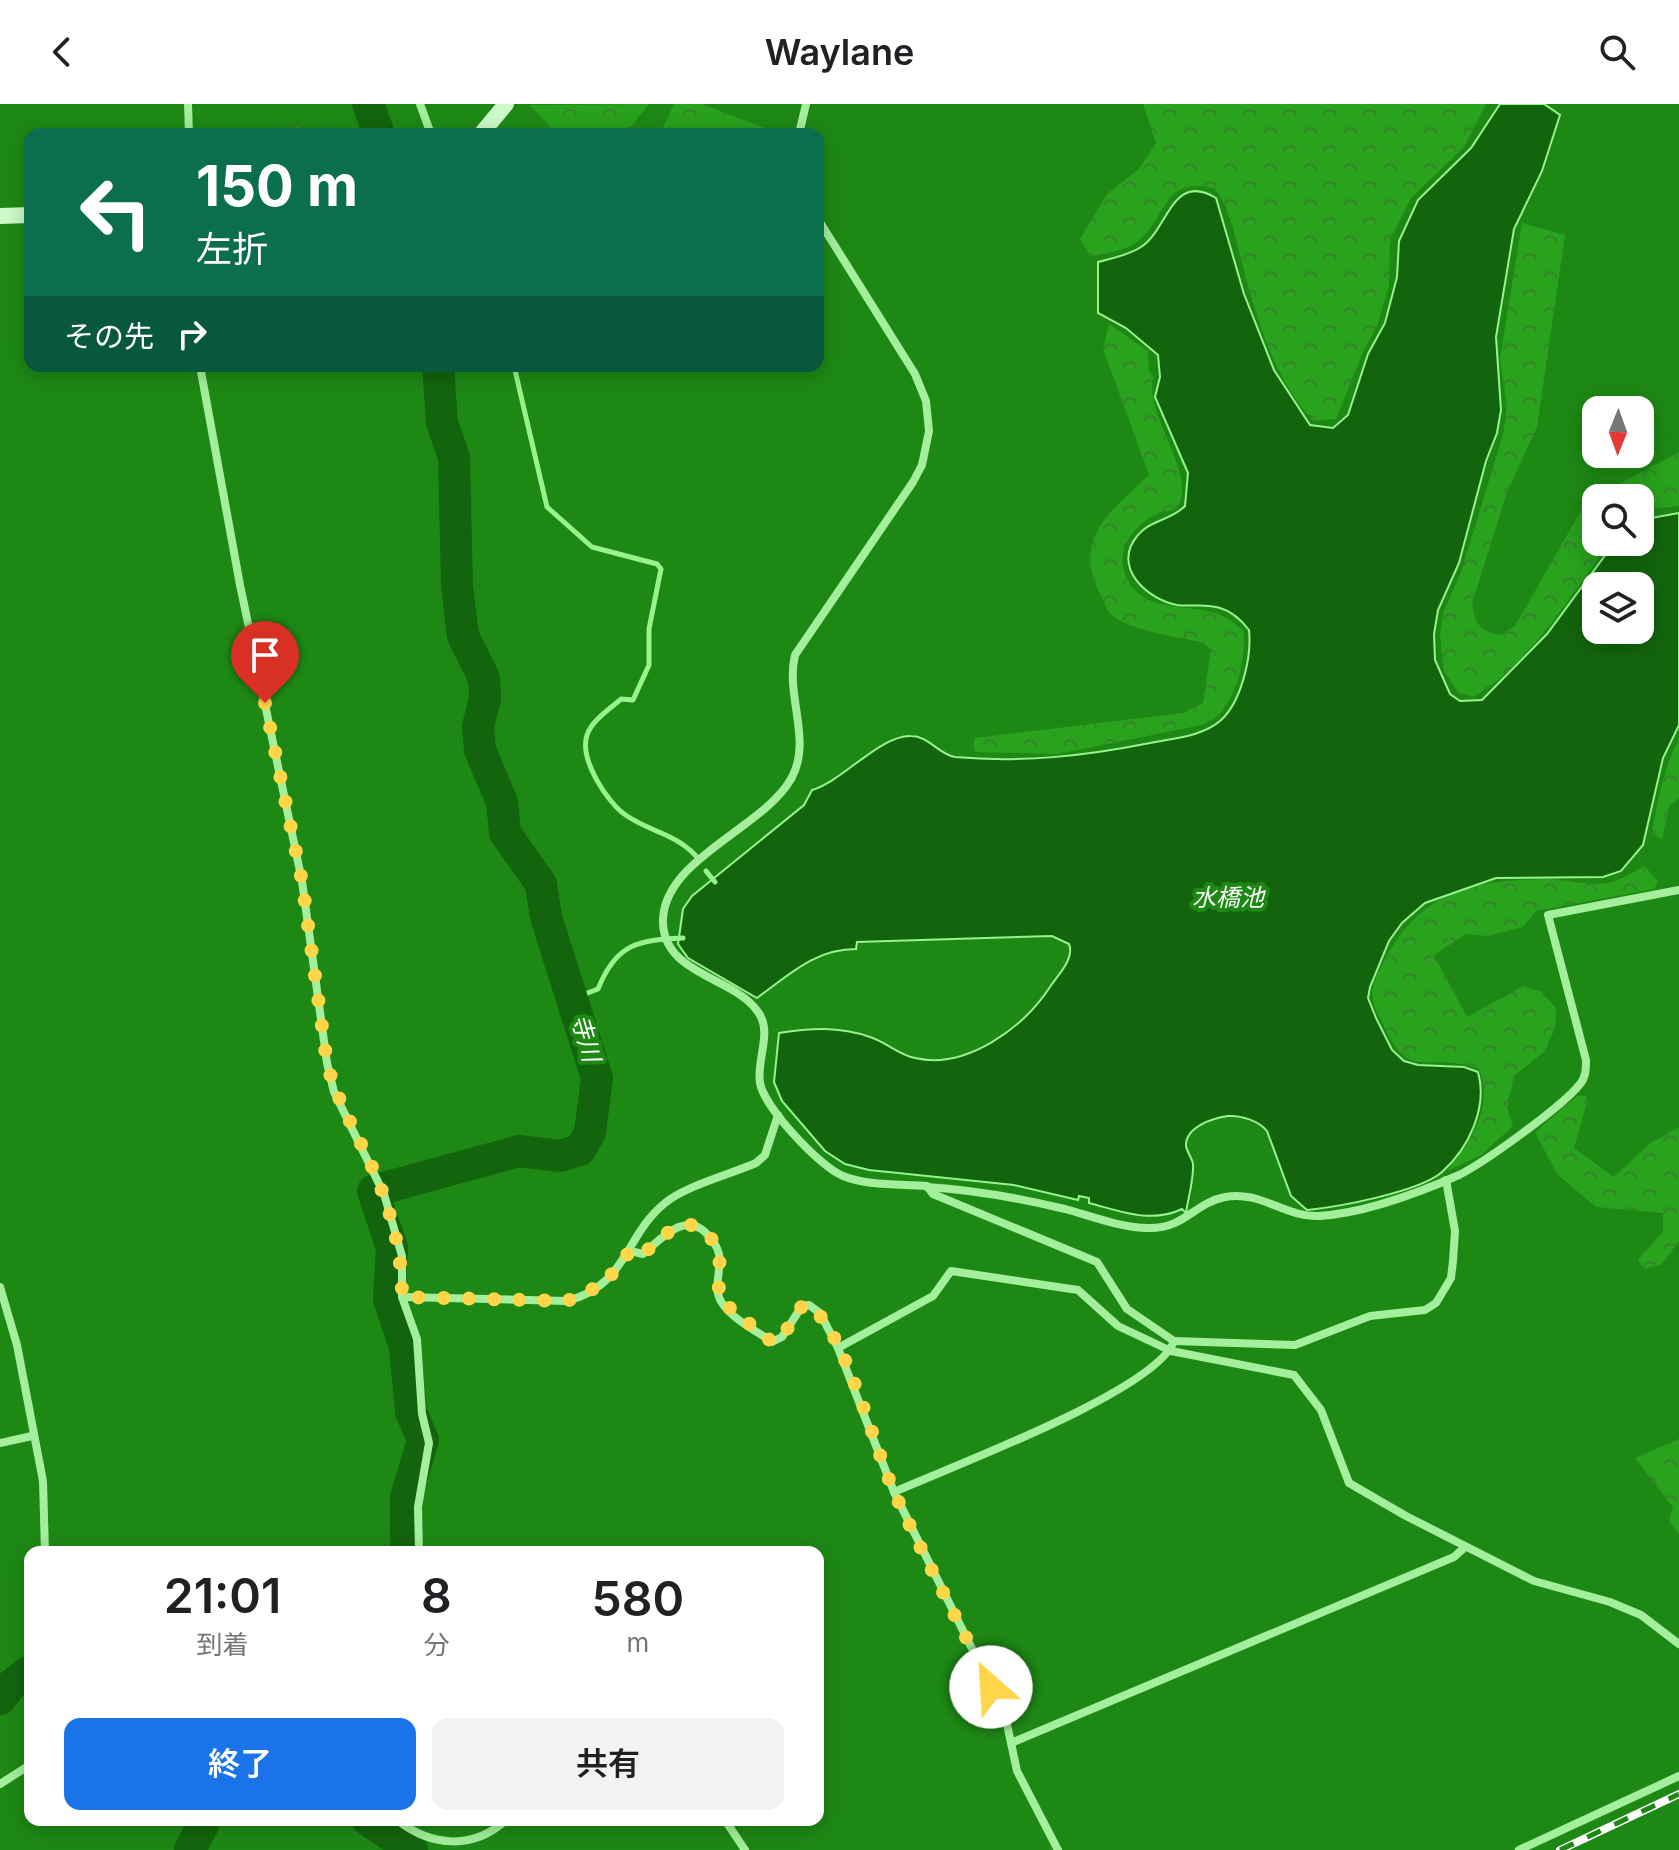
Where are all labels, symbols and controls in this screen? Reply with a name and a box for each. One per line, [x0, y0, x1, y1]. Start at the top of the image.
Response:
icon: back [40, 30, 84, 74]
text: Waylane [765, 30, 914, 74]
icon: search [1595, 30, 1639, 74]
text: 150 m [196, 152, 358, 220]
icon: left [64, 160, 168, 264]
text: 左折 [196, 227, 268, 271]
icon: right [170, 312, 214, 356]
text: その先 [64, 318, 154, 354]
north arrow [1582, 396, 1654, 468]
map controls [1582, 396, 1654, 644]
button: search [1582, 484, 1654, 556]
button: layers [1582, 572, 1654, 644]
pin [231, 621, 299, 703]
icon: arrive [243, 633, 287, 677]
water label: 水橋池 [1192, 883, 1266, 912]
water label: 寺川 [565, 1011, 607, 1068]
text: 21:01 [164, 1566, 281, 1625]
text: 8 [421, 1566, 452, 1625]
text: 580 [592, 1569, 684, 1628]
text: m [626, 1627, 649, 1658]
text: 到着 [197, 1629, 249, 1660]
text: 分 [423, 1629, 449, 1660]
position arrow [949, 1645, 1033, 1729]
button: 終了 [64, 1718, 416, 1810]
button: 共有 [432, 1718, 784, 1810]

